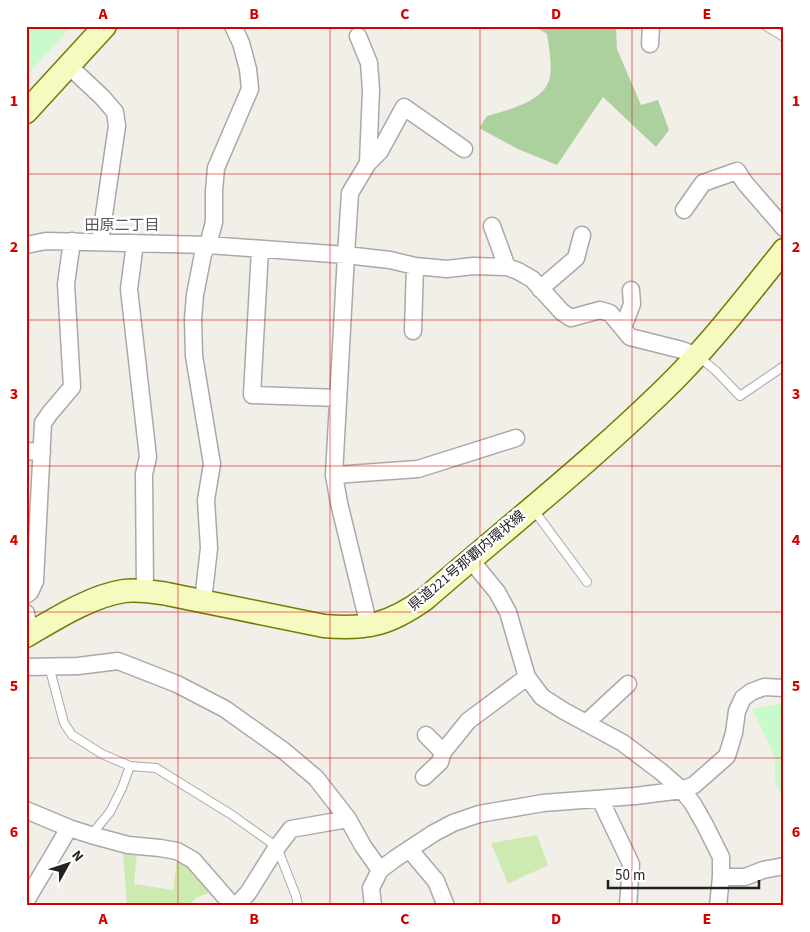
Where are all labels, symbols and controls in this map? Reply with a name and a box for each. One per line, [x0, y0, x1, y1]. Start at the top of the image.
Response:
text: A [97, 3, 108, 25]
text: B [249, 3, 259, 25]
text: C [400, 3, 410, 25]
text: D [551, 3, 561, 25]
text: E [703, 3, 711, 25]
text: 1 [10, 90, 18, 112]
text: 1 [792, 90, 800, 112]
district label: 田原二丁目 [84, 215, 160, 236]
text: 2 [10, 236, 18, 258]
text: 2 [792, 236, 800, 258]
text: 3 [10, 383, 18, 405]
text: 3 [792, 383, 800, 405]
street label: 県道221号那覇内環状線 [404, 506, 530, 616]
text: 4 [10, 529, 19, 551]
text: 4 [792, 529, 801, 551]
text: 5 [10, 675, 18, 697]
text: 5 [792, 675, 800, 697]
text: 6 [10, 821, 18, 843]
text: 6 [792, 821, 800, 843]
north arrow [42, 840, 92, 890]
text: N [67, 846, 88, 866]
scale bar [608, 857, 759, 889]
text: 50 m [615, 865, 645, 886]
text: A [97, 908, 108, 930]
text: B [249, 908, 259, 930]
text: C [400, 908, 410, 930]
text: D [551, 908, 561, 930]
text: E [703, 908, 711, 930]

